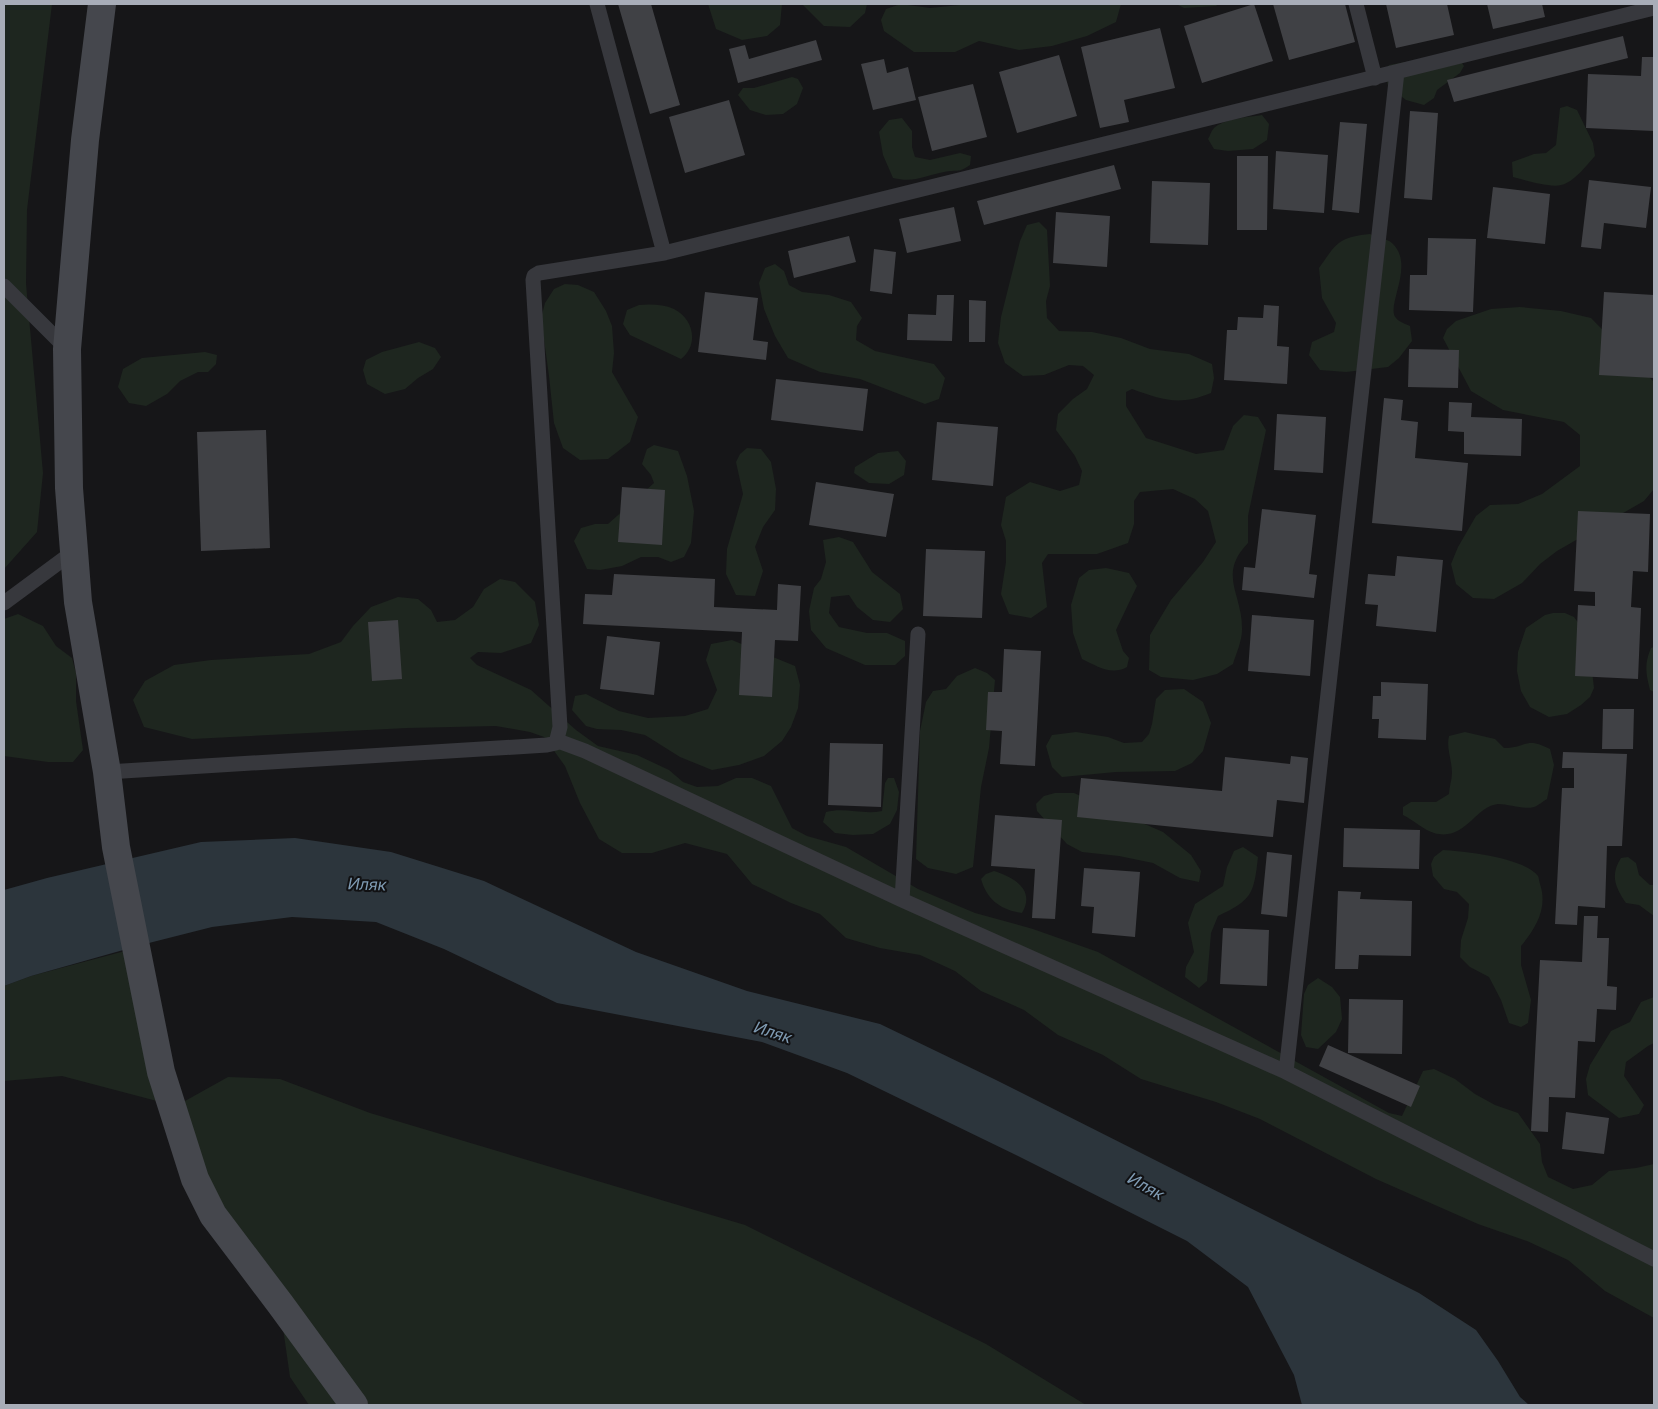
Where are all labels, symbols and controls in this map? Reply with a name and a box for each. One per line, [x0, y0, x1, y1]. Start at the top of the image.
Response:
water label: Иляк [347, 873, 388, 895]
water label: Иляк [751, 1016, 796, 1048]
water label: Иляк [1124, 1168, 1169, 1205]

